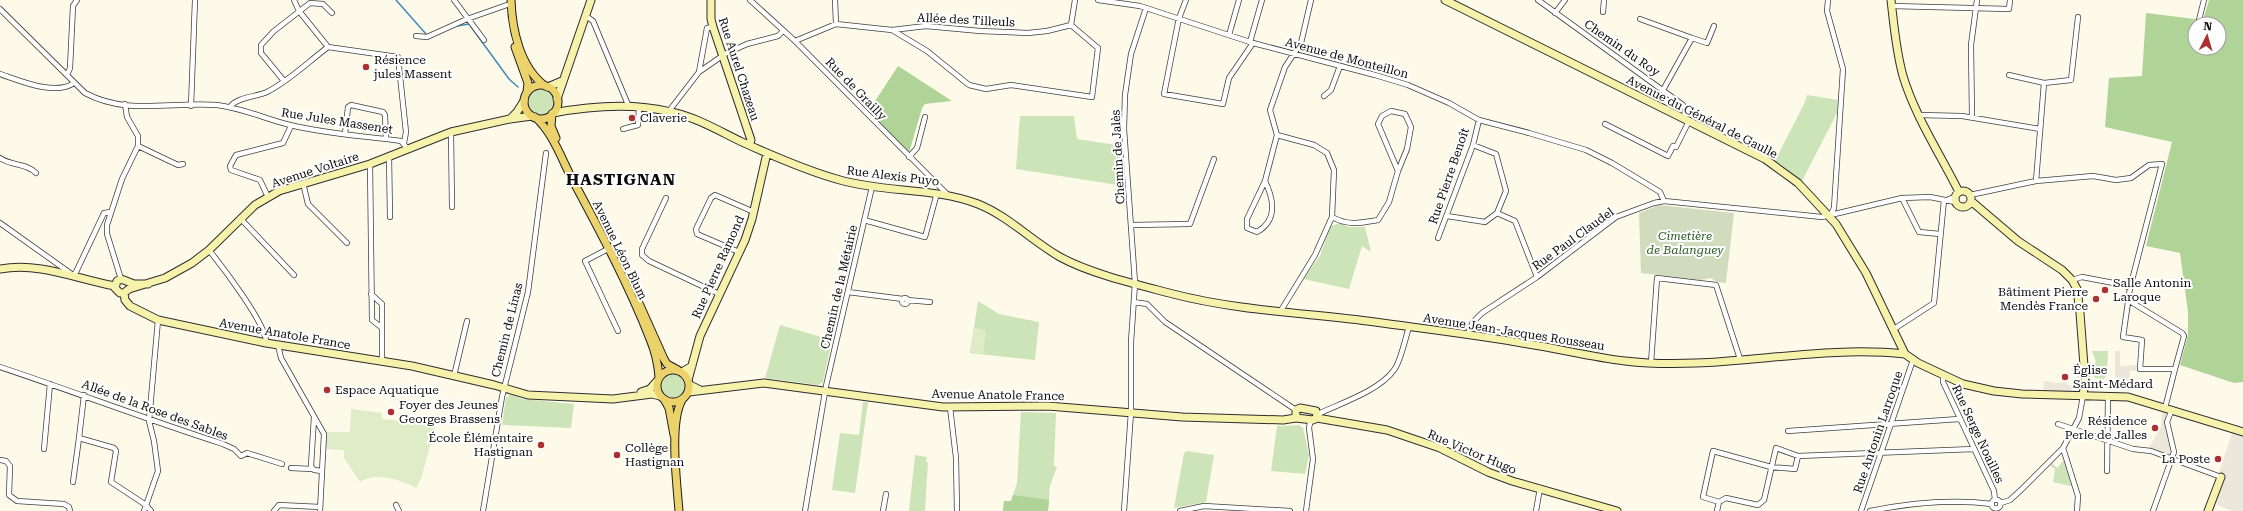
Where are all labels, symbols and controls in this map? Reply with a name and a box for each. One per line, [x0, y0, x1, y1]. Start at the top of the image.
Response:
street label: Allée des Tilleuls [917, 10, 1016, 30]
street label: Rue Aurel Chazeau [716, 16, 762, 123]
north arrow [2187, 16, 2227, 56]
street label: Chemin du Roy [1581, 17, 1663, 80]
text: N [2203, 20, 2213, 33]
street label: Avenue de Monteillon [1284, 35, 1410, 81]
place label: Résience jules Massent [373, 53, 453, 81]
street label: Rue de Grailly [823, 55, 890, 124]
marker: Résience jules Massent [361, 62, 371, 72]
street label: Avenue du Général de Gaulle [1624, 73, 1780, 161]
street label: Rue Jules Massenet [280, 105, 394, 137]
street label: Chemin de Jalès [1109, 109, 1127, 205]
place label: Claverie [640, 111, 688, 125]
marker: Claverie [627, 113, 637, 123]
street label: Rue Pierre Benoît [1426, 126, 1472, 226]
street label: Avenue Voltaire [270, 149, 361, 191]
street label: Rue Alexis Puyo [846, 163, 940, 189]
district label: HASTIGNAN [566, 170, 676, 189]
street label: Avenue Léon Blum [590, 198, 650, 302]
street label: Rue Paul Claudel [1529, 205, 1617, 273]
street label: Rue Pierre Ramond [689, 213, 747, 321]
street label: Chemin de la Métairie [818, 223, 860, 350]
park label: Cimetière de Balanguey [1647, 229, 1724, 257]
place label: Salle Antonin Laroque [2113, 276, 2192, 304]
street label: Chemin de Linas [488, 281, 526, 379]
place label: Bâtiment Pierre Mendès France [1998, 285, 2088, 313]
marker: Salle Antonin Laroque [2100, 285, 2110, 295]
marker: Bâtiment Pierre Mendès France [2091, 294, 2101, 304]
street label: Avenue Jean-Jacques Rousseau [1422, 311, 1606, 353]
street label: Avenue Anatole France [218, 316, 352, 353]
place label: Église Saint-Médard [2073, 363, 2153, 391]
street label: Rue Antonin Larroque [1850, 369, 1906, 495]
marker: Église Saint-Médard [2060, 372, 2070, 382]
street label: Allée de la Rose des Sables [80, 377, 230, 443]
street label: Rue Serge Noailles [1949, 382, 2007, 486]
place label: Espace Aquatique [335, 383, 439, 397]
marker: Espace Aquatique [322, 385, 332, 395]
street label: Avenue Anatole France [931, 387, 1065, 403]
place label: Foyer des Jeunes Georges Brassens [399, 398, 500, 426]
marker: Foyer des Jeunes Georges Brassens [386, 407, 396, 417]
place label: Résidence Perle de Jalles [2065, 414, 2147, 442]
marker: Résidence Perle de Jalles [2150, 423, 2160, 433]
street label: Rue Victor Hugo [1425, 427, 1519, 477]
place label: École Élémentaire Hastignan [428, 431, 533, 459]
marker: École Élémentaire Hastignan [536, 440, 546, 450]
place label: Collège Hastignan [625, 441, 684, 469]
marker: Collège Hastignan [612, 450, 622, 460]
place label: La Poste [2161, 452, 2210, 466]
marker: La Poste [2213, 454, 2223, 464]

